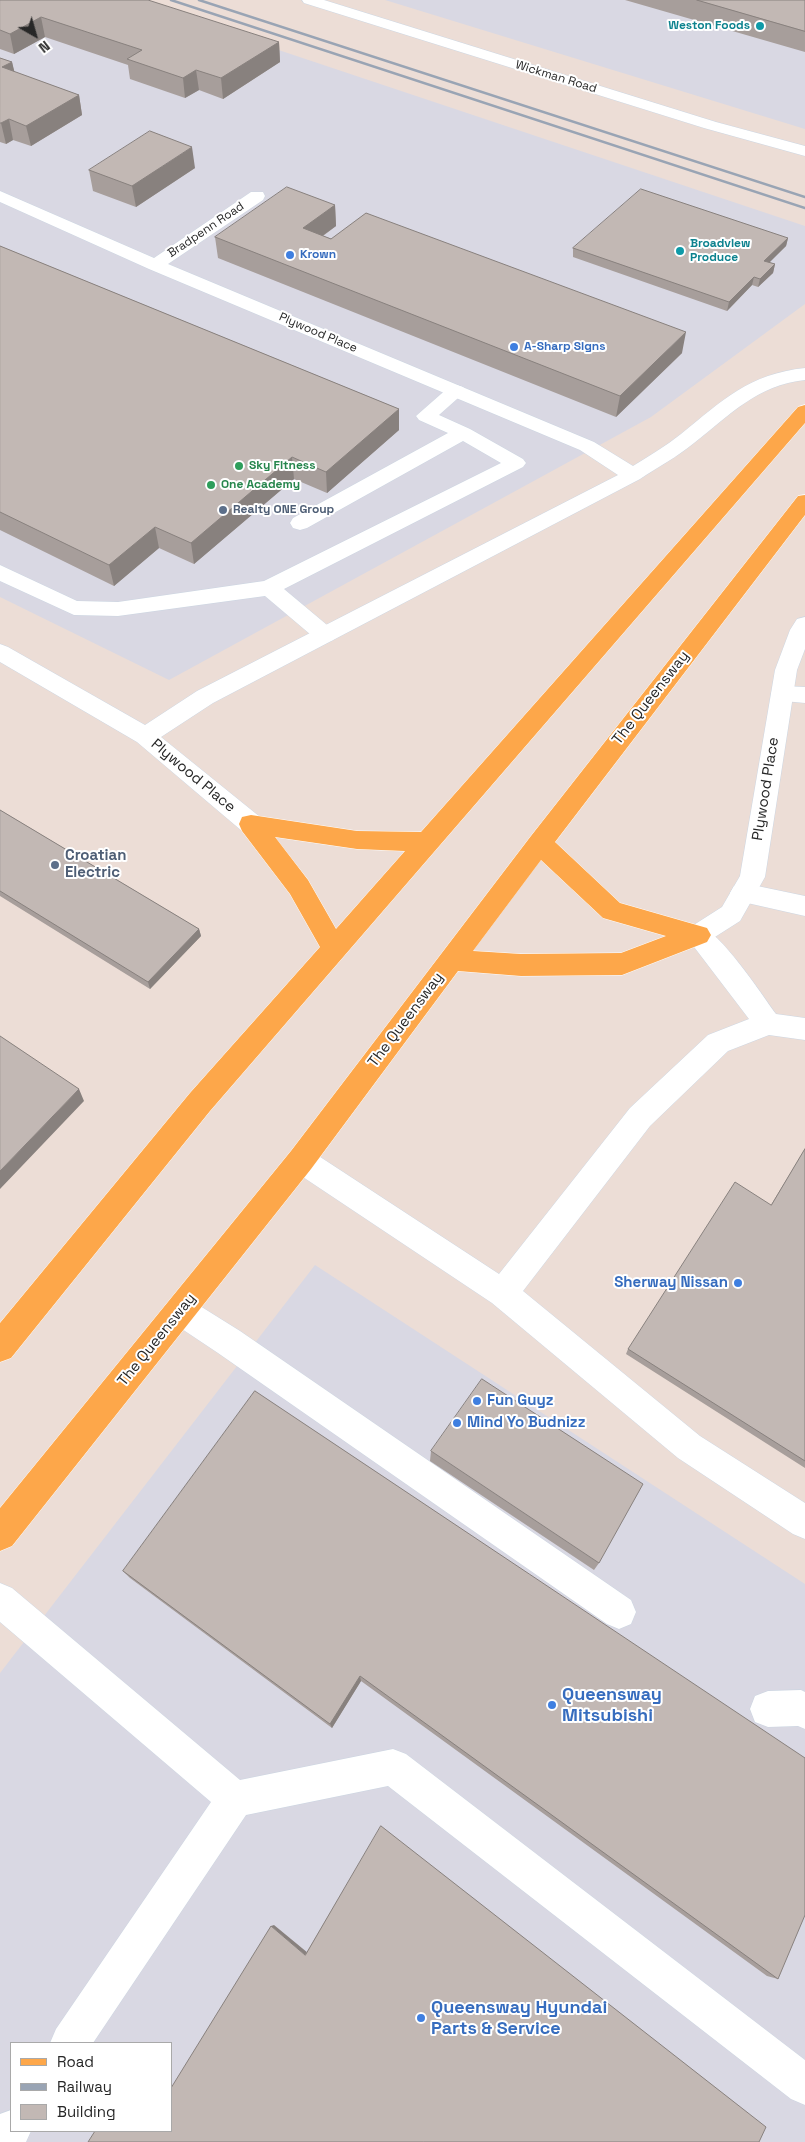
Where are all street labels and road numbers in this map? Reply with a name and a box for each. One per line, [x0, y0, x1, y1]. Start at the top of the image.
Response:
street label: Wickman Road [514, 58, 598, 96]
street label: Bradpenn Road [165, 199, 247, 261]
street label: Plywood Place [277, 310, 359, 356]
street label: The Queensway [609, 647, 693, 749]
street label: Plywood Place [147, 735, 239, 817]
street label: Plywood Place [749, 736, 783, 842]
street label: The Queensway [364, 969, 448, 1071]
street label: The Queensway [114, 1290, 200, 1390]

